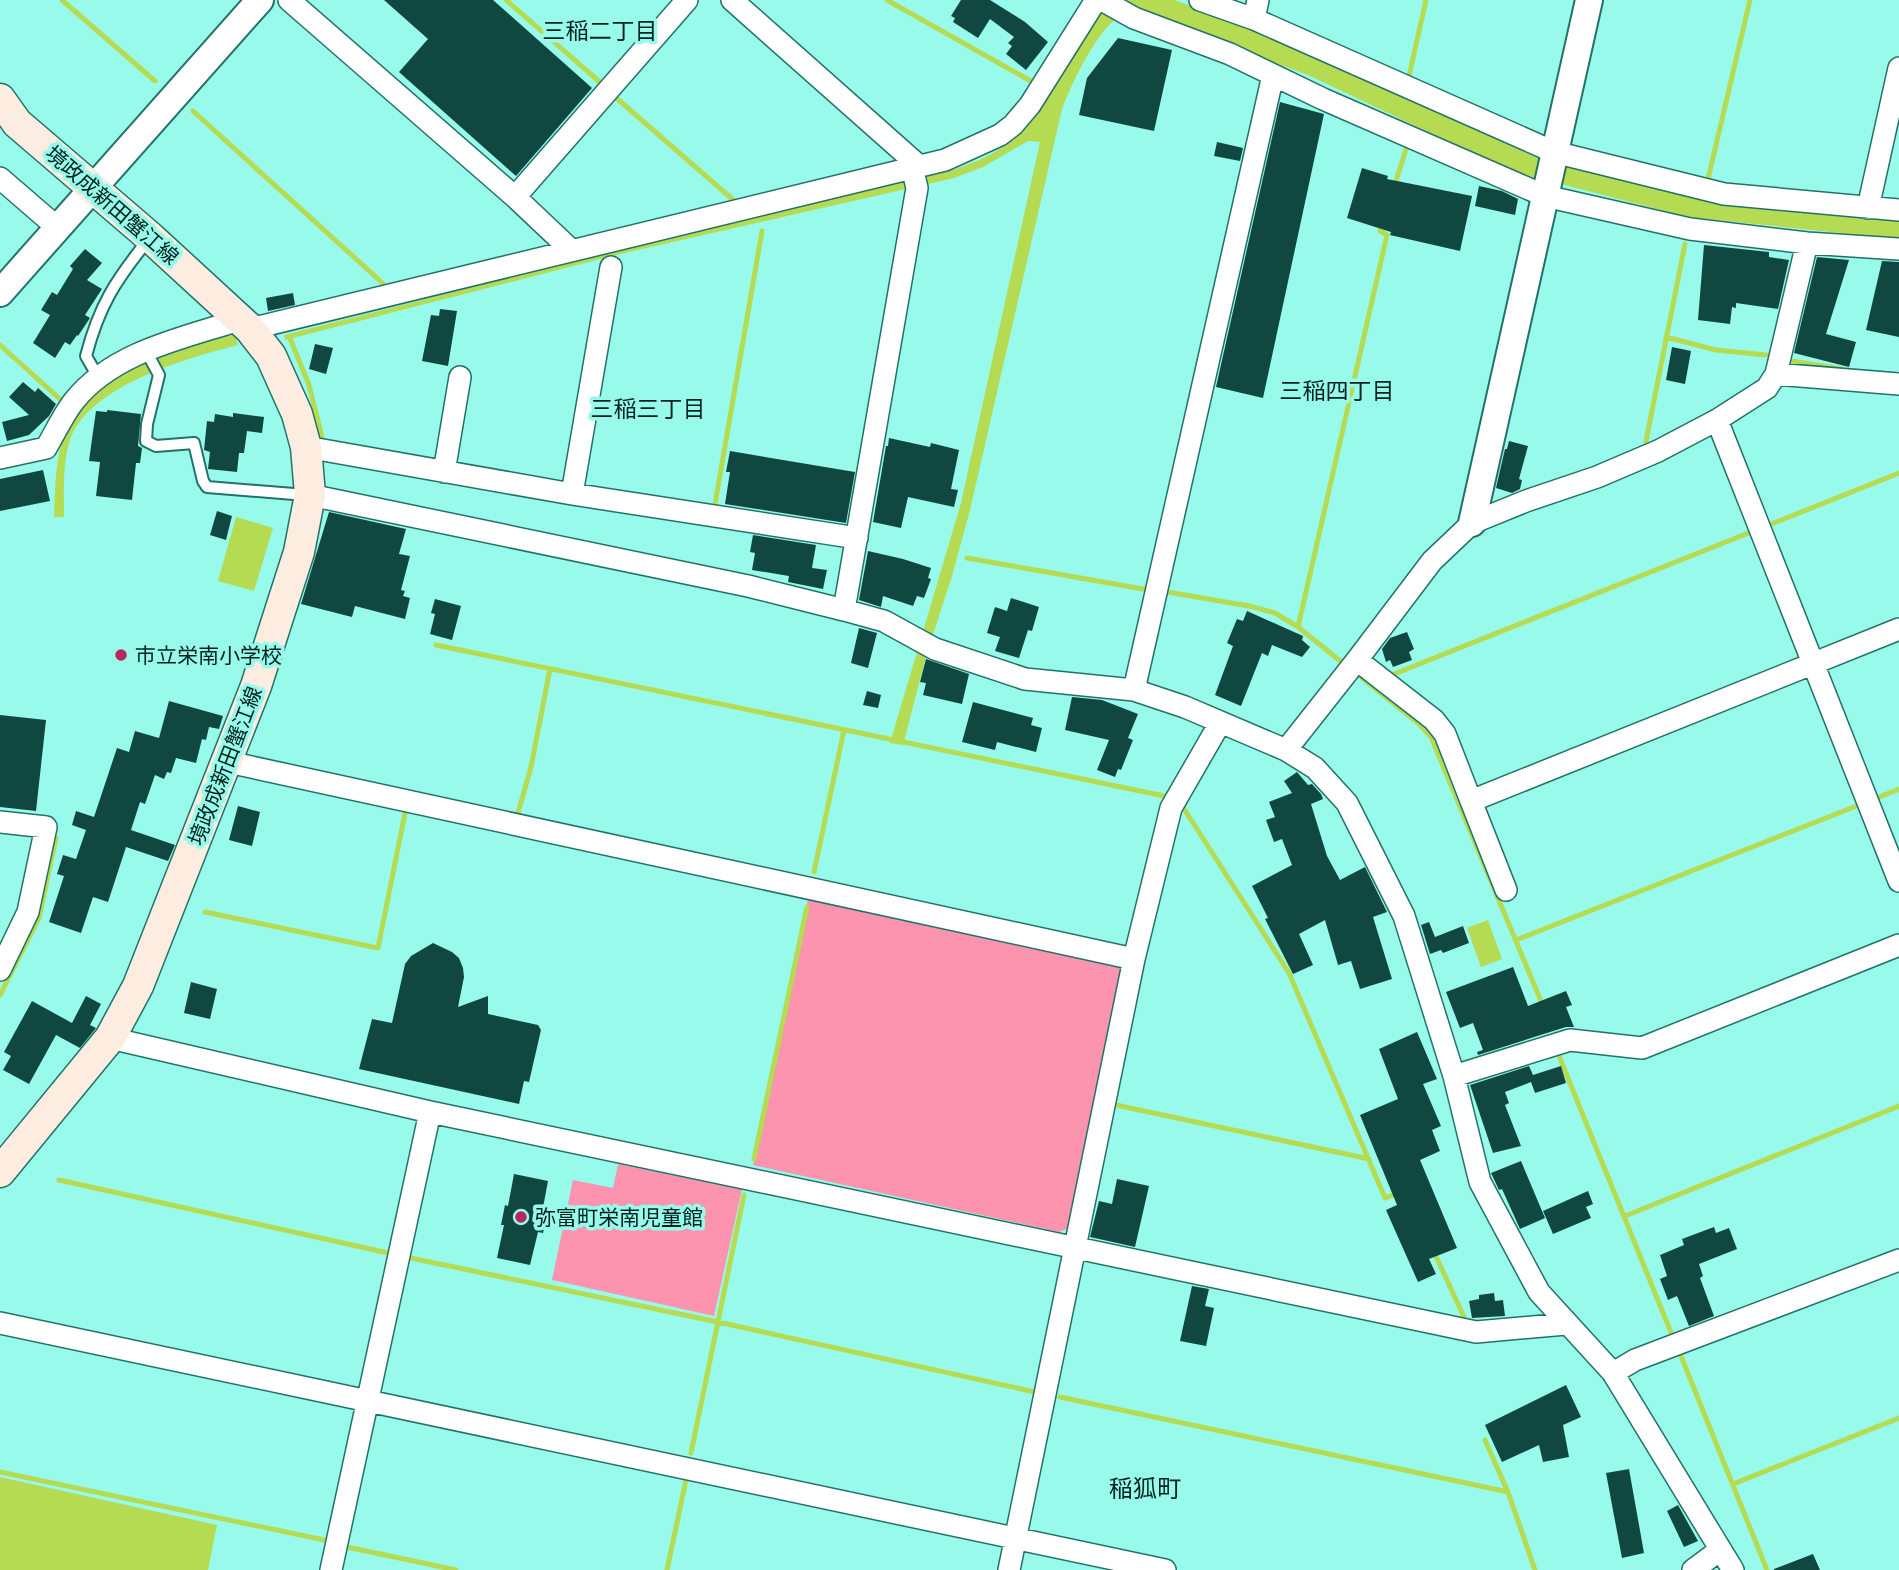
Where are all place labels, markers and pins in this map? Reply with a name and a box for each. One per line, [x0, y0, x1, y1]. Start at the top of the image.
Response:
place label: 市立栄南小学校 [135, 642, 282, 669]
marker: 市立栄南小学校 [113, 647, 129, 663]
place label: 弥富町栄南児童館 [535, 1204, 703, 1231]
marker: 弥富町栄南児童館 [513, 1209, 529, 1225]

